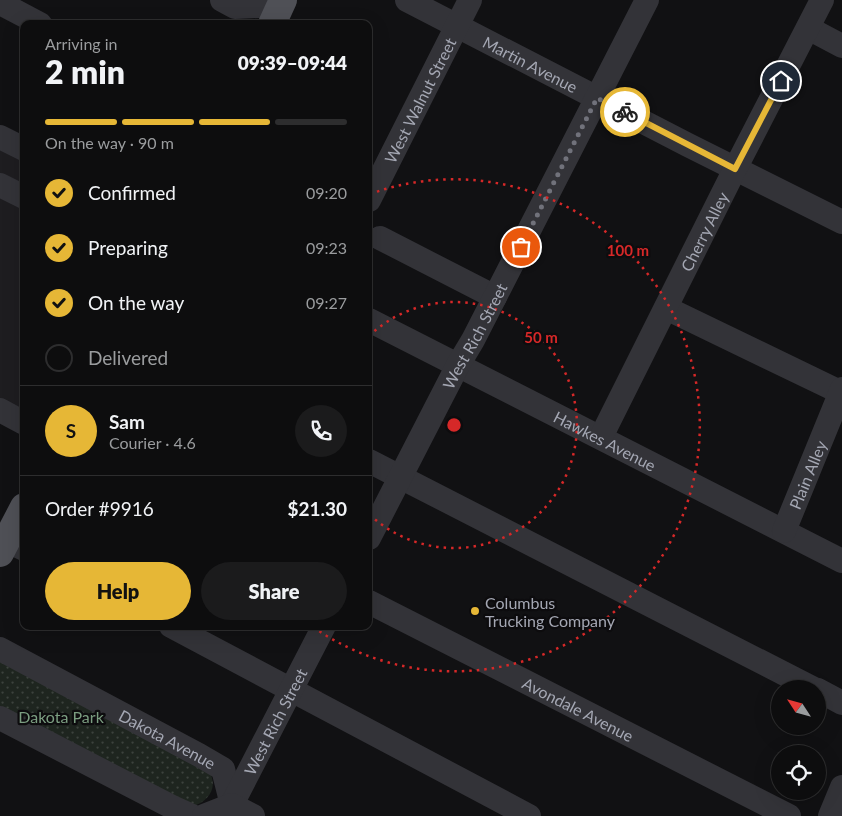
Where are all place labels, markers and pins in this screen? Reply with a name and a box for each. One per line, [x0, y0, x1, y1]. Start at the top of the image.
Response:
pin [760, 60, 802, 102]
pin [500, 226, 542, 268]
centre of rings [445, 416, 463, 434]
place label: Columbus Trucking Company [485, 593, 616, 630]
marker: Columbus Trucking Company [469, 605, 481, 617]

